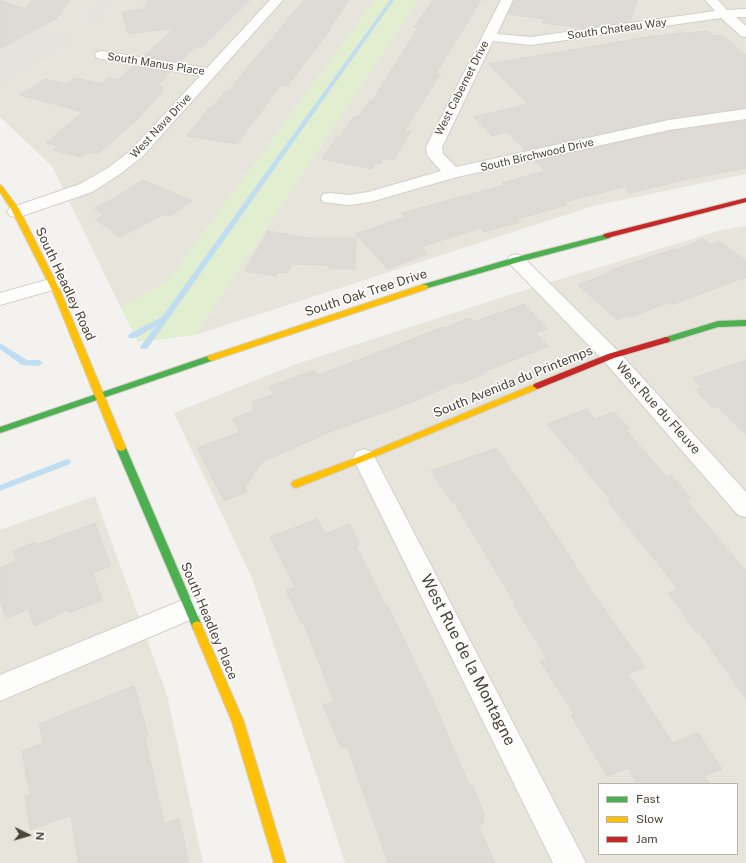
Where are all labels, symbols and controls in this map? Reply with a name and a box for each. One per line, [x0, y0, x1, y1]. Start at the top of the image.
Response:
street label: South Chateau Way [566, 15, 668, 43]
street label: West Cabernet Drive [432, 38, 492, 138]
street label: South Manus Place [106, 50, 206, 78]
street label: West Nava Drive [128, 91, 194, 161]
street label: South Birchwood Drive [479, 136, 595, 174]
street label: South Headley Road [32, 225, 98, 343]
street label: South Oak Tree Drive [303, 266, 429, 320]
street label: South Avenida du Printemps [431, 343, 595, 421]
street label: West Rue du Fleuve [612, 359, 704, 457]
street label: South Headley Place [177, 560, 241, 682]
street label: West Rue de la Montagne [416, 571, 520, 749]
legend [598, 783, 738, 855]
text: Fast [636, 792, 660, 806]
text: Slow [636, 812, 663, 826]
north arrow [8, 815, 48, 855]
text: N [34, 831, 46, 841]
text: Jam [636, 832, 658, 846]

